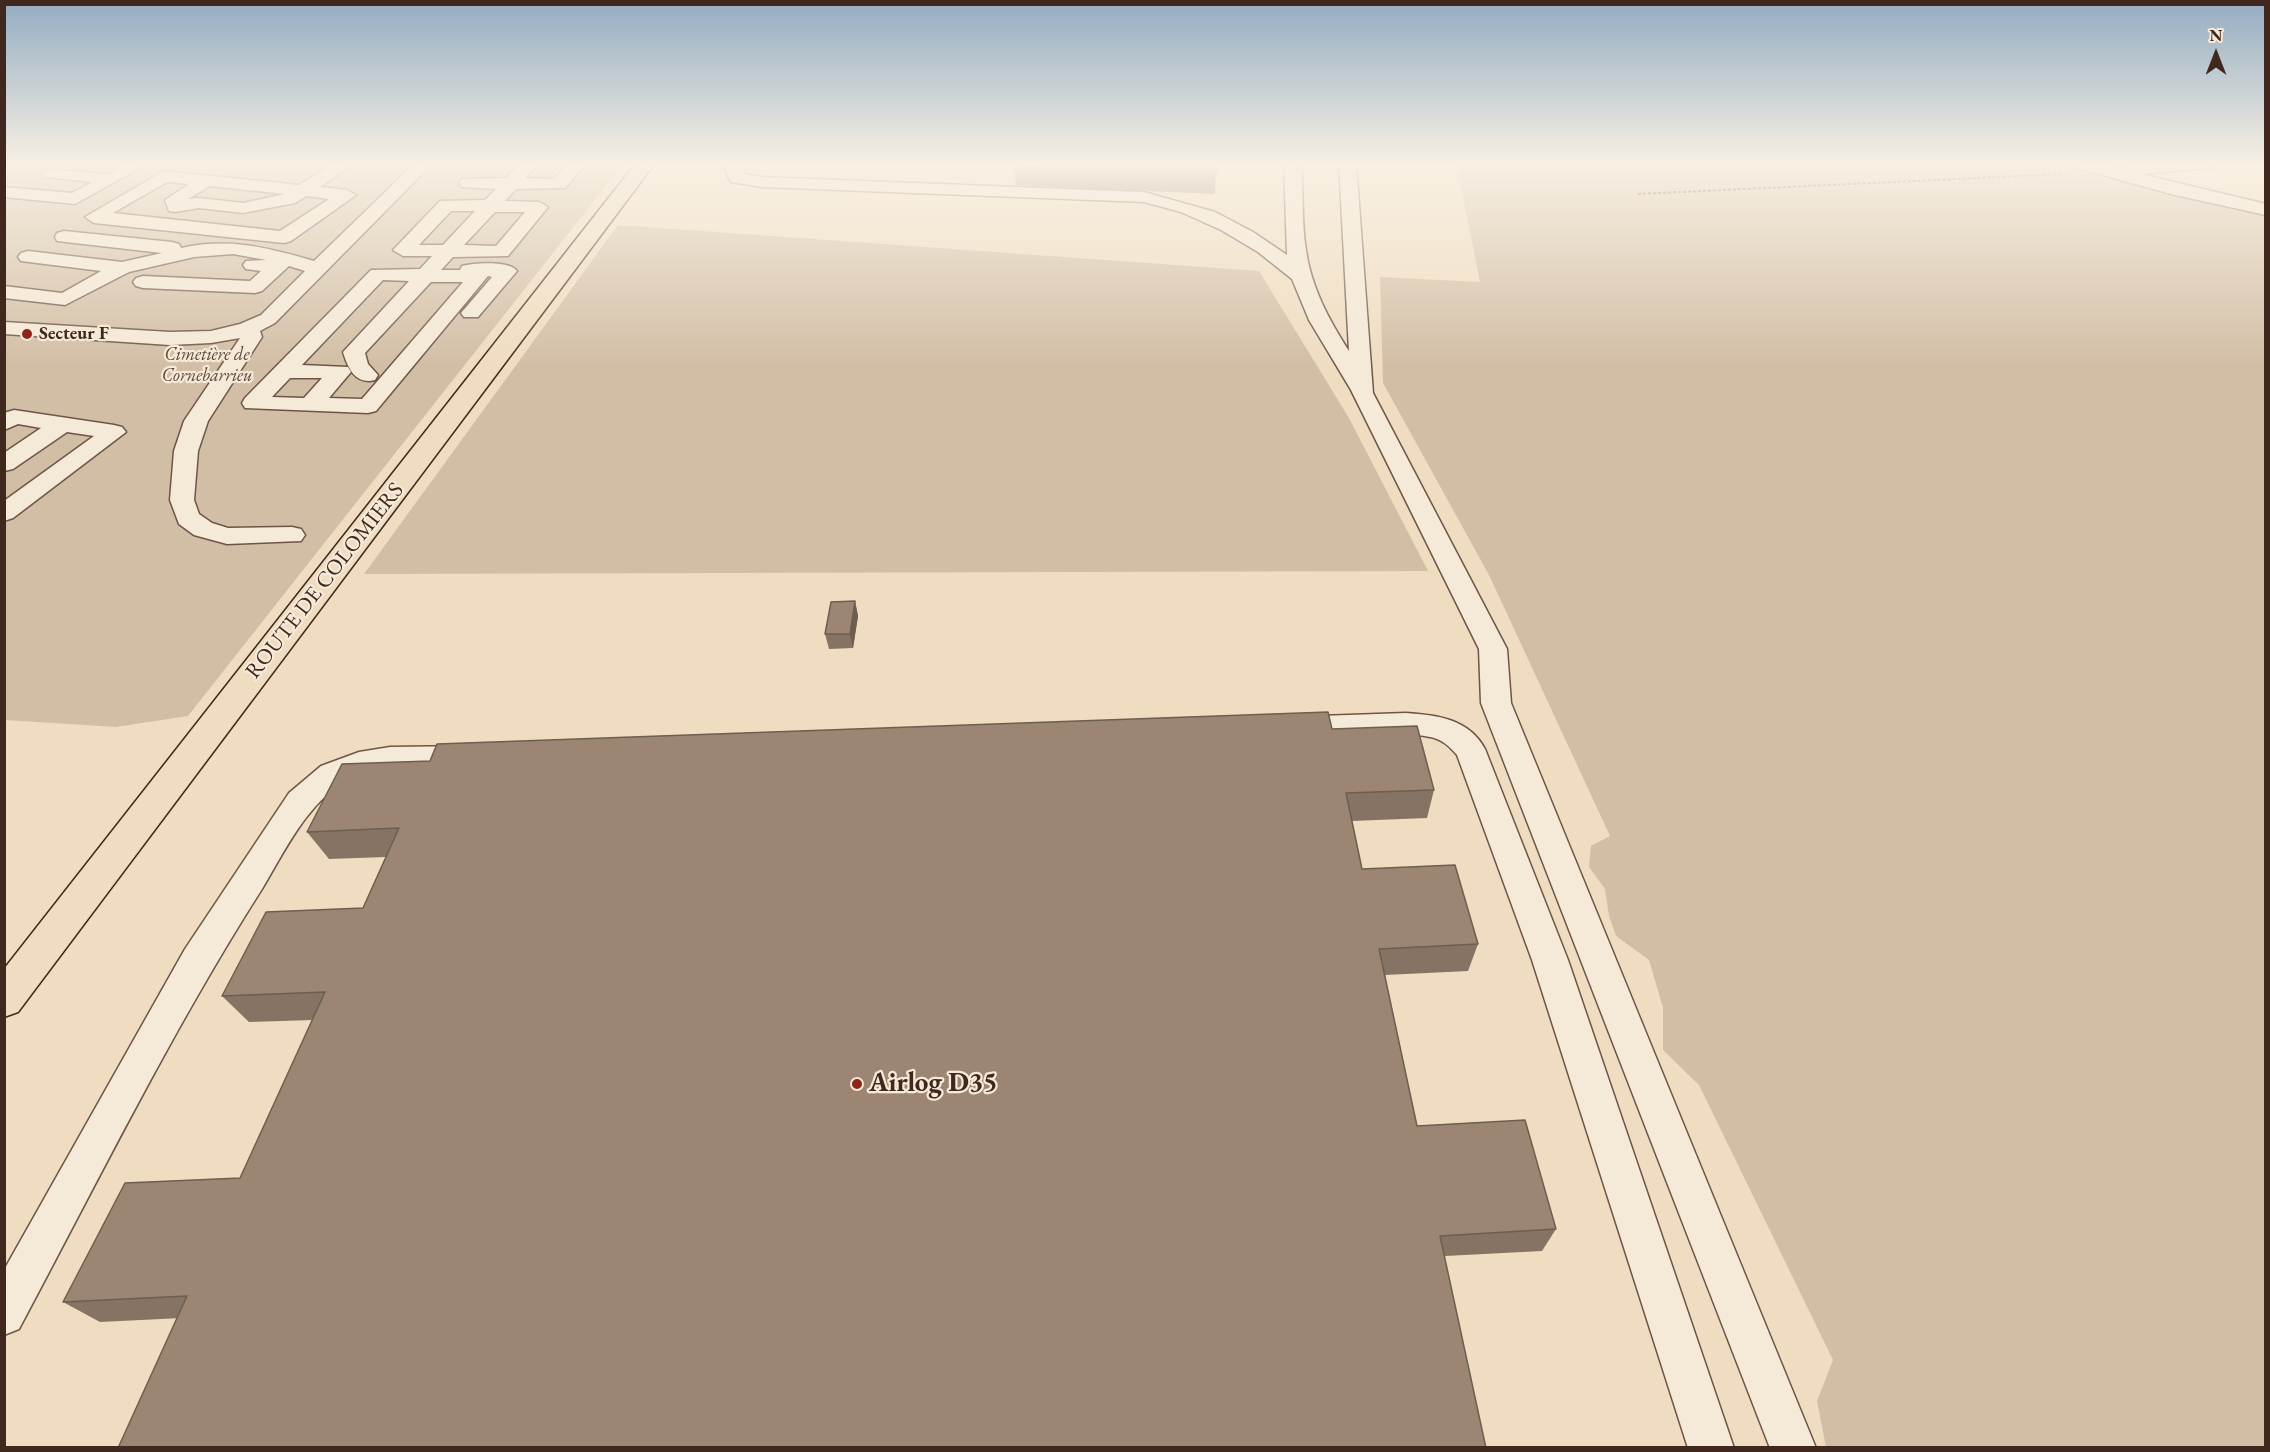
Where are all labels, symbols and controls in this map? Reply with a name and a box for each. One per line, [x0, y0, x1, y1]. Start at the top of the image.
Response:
north arrow [2186, 24, 2246, 84]
text: N [2210, 25, 2222, 46]
place label: Secteur F [39, 323, 109, 345]
marker: Secteur F [20, 327, 34, 341]
park label: Cimetière de Cornebarrieu [162, 344, 252, 386]
street label: ROUTE DE COLOMIERS [240, 478, 410, 684]
place label: Airlog D35 [869, 1068, 998, 1100]
marker: Airlog D35 [850, 1077, 864, 1091]

